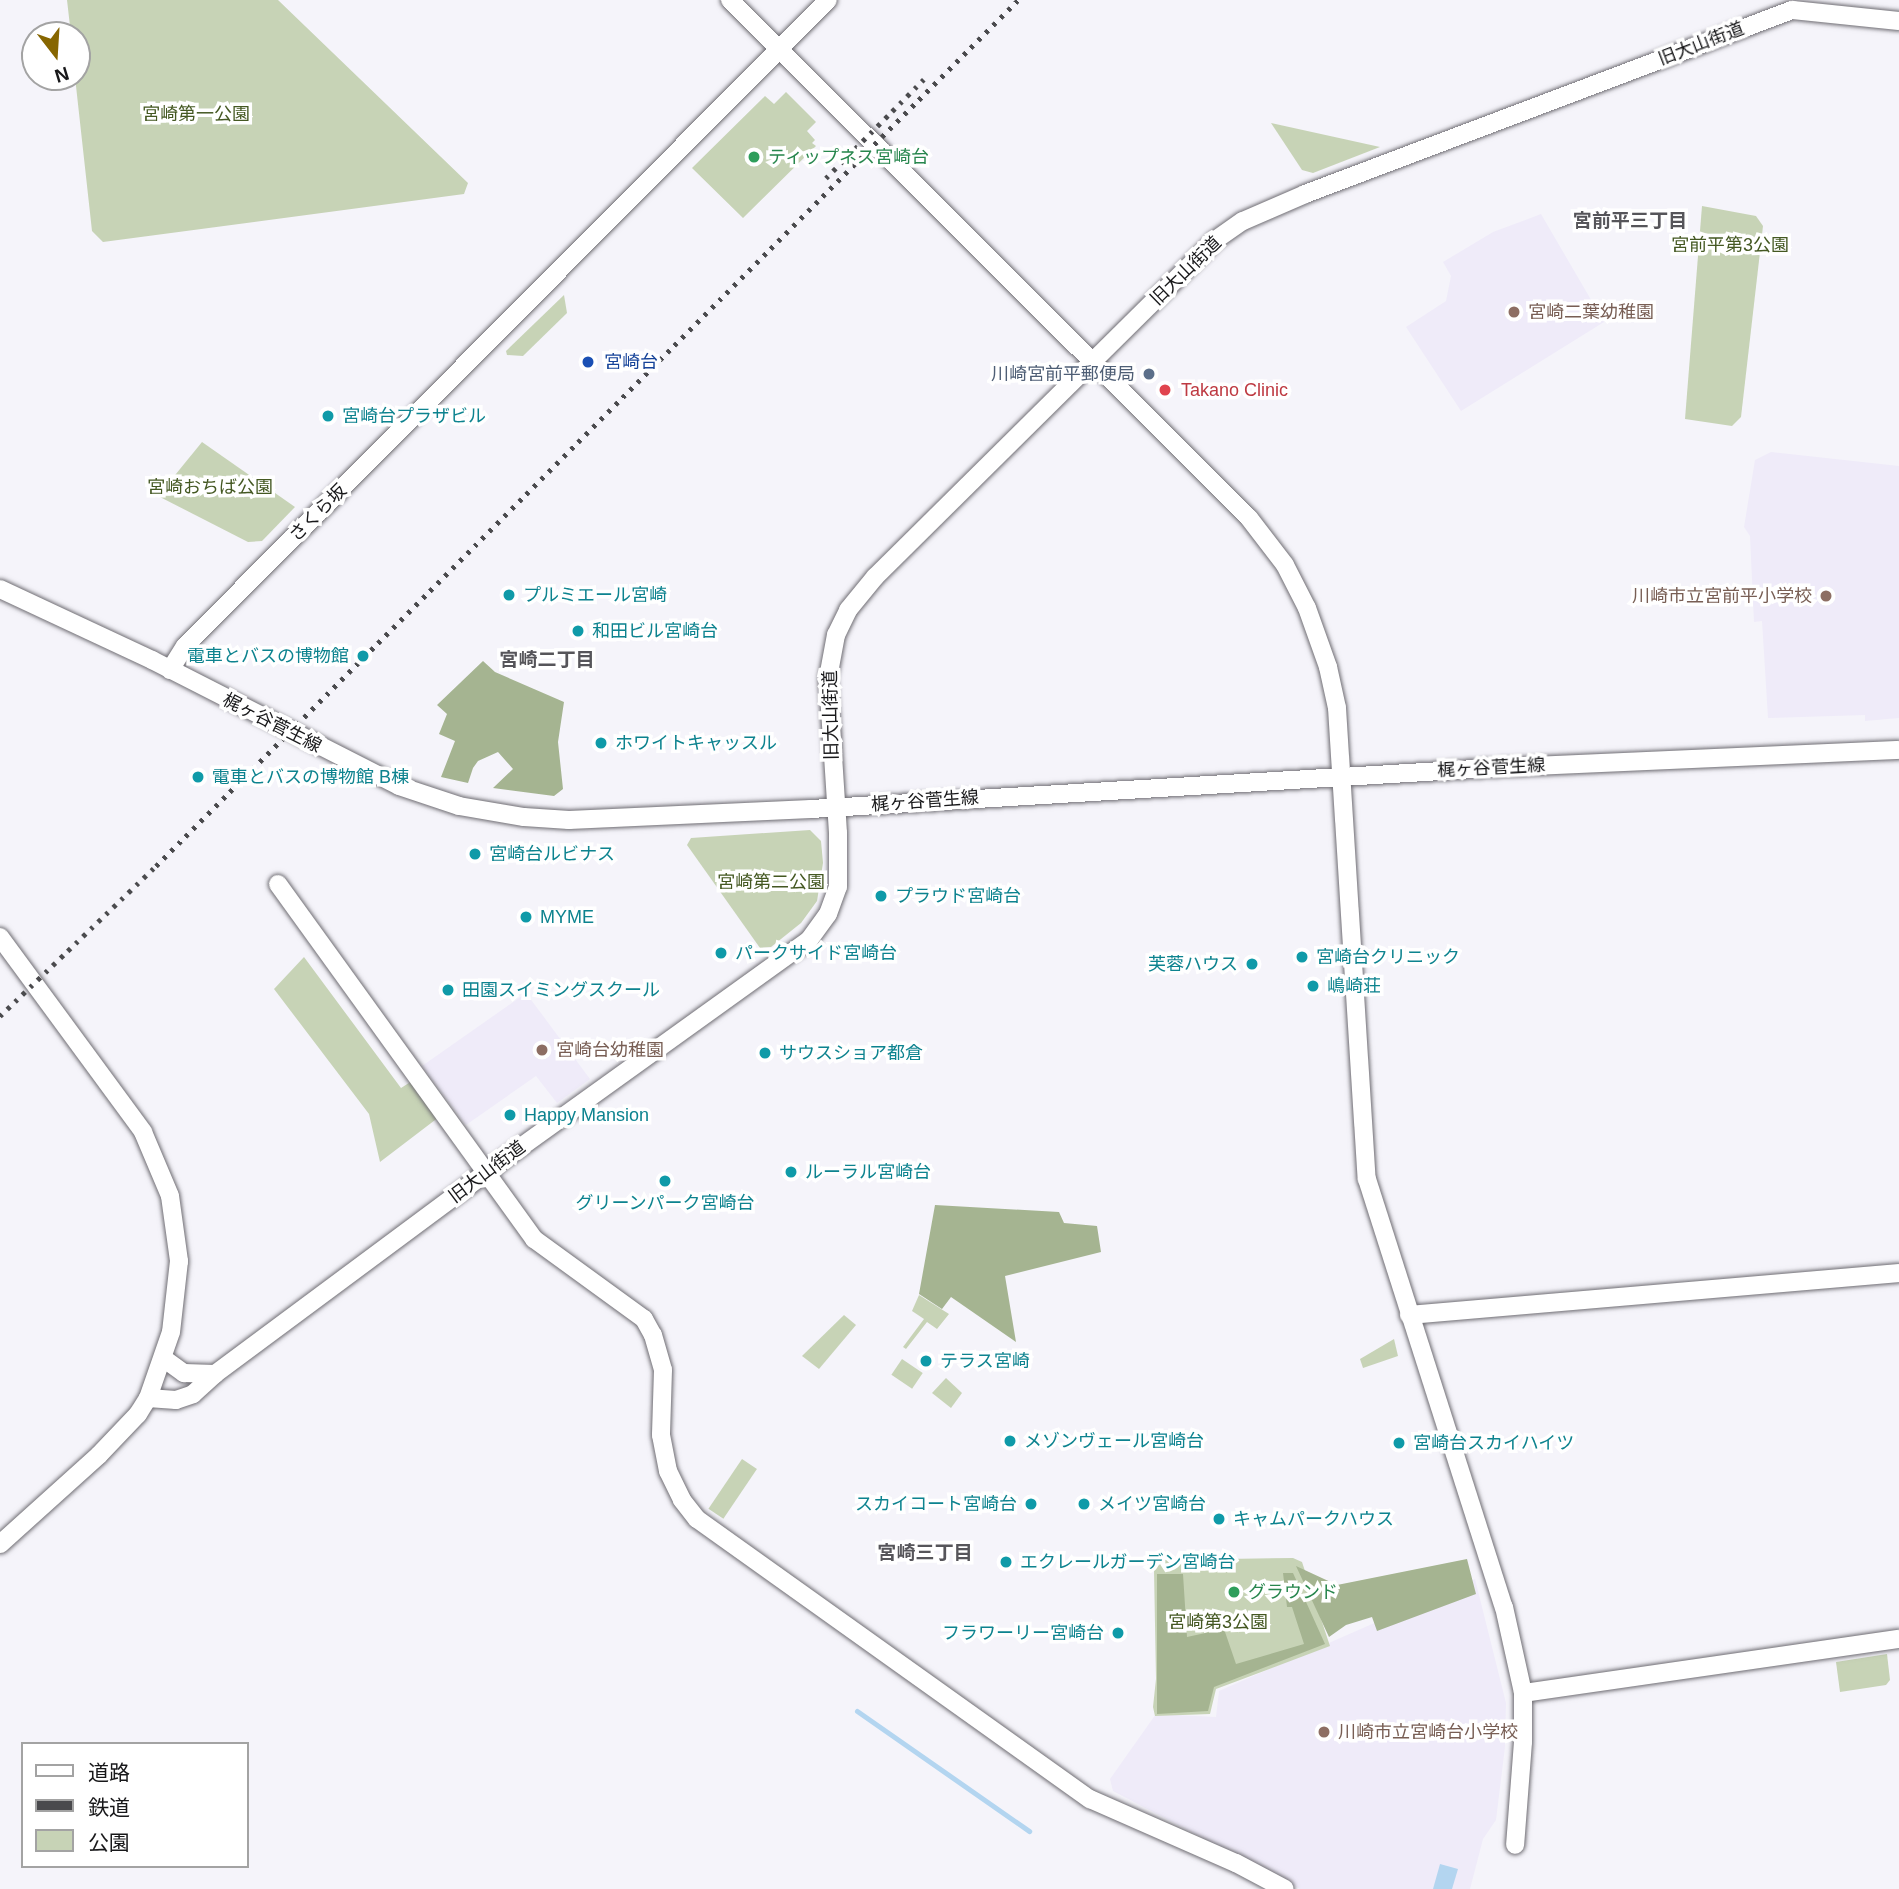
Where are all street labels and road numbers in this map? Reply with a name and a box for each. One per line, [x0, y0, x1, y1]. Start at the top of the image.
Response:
street label: 旧大山街道 [1655, 18, 1747, 70]
street label: 旧大山街道 [1146, 232, 1226, 310]
street label: さくら坂 [285, 480, 351, 546]
street label: 旧大山街道 [819, 670, 843, 760]
street label: 梶ヶ谷菅生線 [219, 689, 325, 757]
street label: 梶ヶ谷菅生線 [1437, 754, 1545, 782]
street label: 梶ヶ谷菅生線 [870, 786, 980, 816]
street label: 旧大山街道 [445, 1136, 529, 1208]

